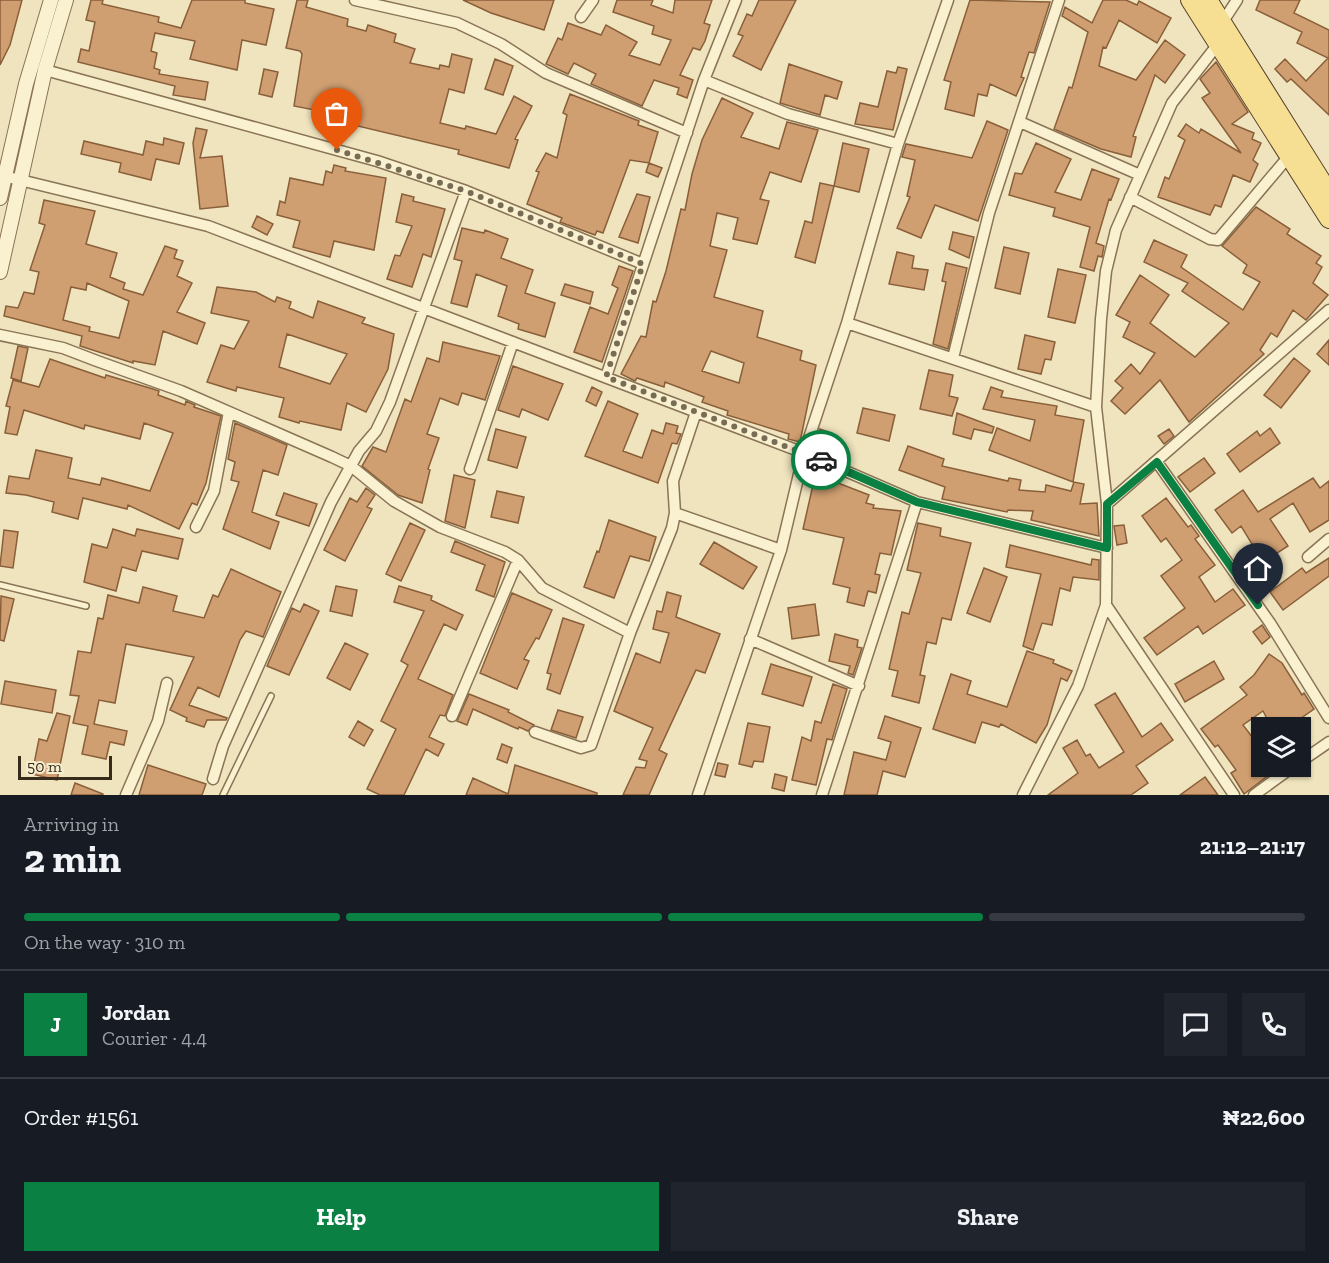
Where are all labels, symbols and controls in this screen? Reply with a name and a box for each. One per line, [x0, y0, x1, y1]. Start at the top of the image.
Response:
pin [311, 88, 362, 150]
icon: bag [320, 97, 353, 130]
courier [791, 430, 851, 490]
icon: car [805, 444, 838, 477]
pin [1232, 543, 1283, 605]
icon: home [1241, 552, 1274, 585]
map controls [1251, 717, 1311, 777]
button: layers [1251, 717, 1311, 777]
scale bar [18, 753, 112, 780]
text: 50 m [27, 757, 62, 776]
text: Arriving in [24, 812, 119, 836]
text: 21:12–21:17 [1200, 833, 1305, 860]
text: 2 min [24, 835, 121, 882]
text: On the way · 310 m [24, 930, 185, 954]
button: chat [1164, 993, 1227, 1056]
button: phone [1242, 993, 1305, 1056]
text: Jordan [102, 999, 170, 1026]
text: J [50, 1011, 61, 1038]
text: Courier · 4.4 [102, 1026, 207, 1050]
text: Order #1561 [24, 1104, 138, 1131]
text: ₦22,600 [1222, 1104, 1305, 1131]
button: Help [24, 1182, 659, 1251]
button: Share [671, 1182, 1305, 1251]

